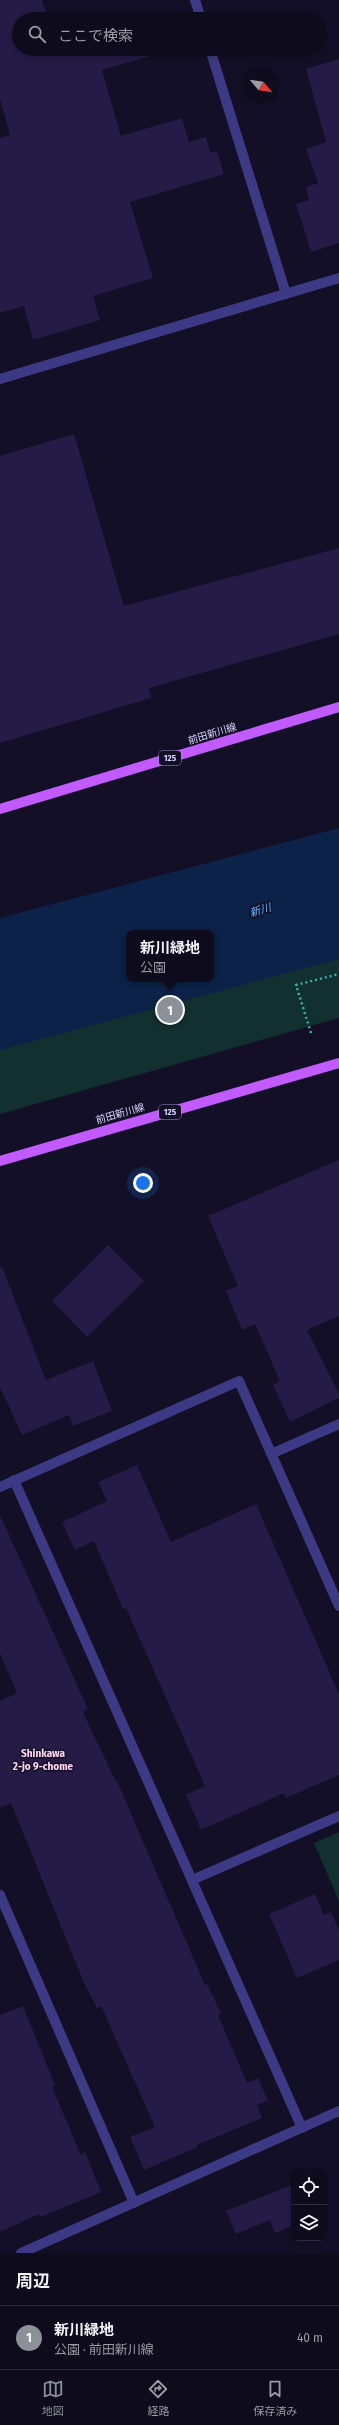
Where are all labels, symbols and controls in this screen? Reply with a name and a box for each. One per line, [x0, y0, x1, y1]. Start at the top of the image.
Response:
search box [12, 12, 327, 56]
icon: search [26, 23, 48, 45]
text: ここで検索 [58, 27, 133, 45]
north arrow [243, 68, 279, 104]
street label: 前田新川線 [187, 721, 238, 747]
road number: 125 [159, 751, 181, 765]
water label: 新川 [248, 901, 274, 920]
popup [126, 930, 214, 982]
text: 新川緑地 [140, 939, 200, 957]
text: 公園 [140, 960, 166, 975]
pin: 1 [157, 995, 183, 1025]
street label: 前田新川線 [95, 1101, 146, 1127]
road number: 125 [159, 1105, 181, 1119]
your location [133, 1173, 153, 1193]
district label: Shinkawa 2-jo 9-chome [12, 1747, 74, 1773]
map controls [291, 2169, 327, 2241]
button: locate [291, 2169, 327, 2205]
button: layers [291, 2205, 327, 2241]
text: 周辺 [16, 2271, 50, 2292]
text: 新川緑地 [54, 2321, 114, 2339]
text: 1 [26, 2330, 32, 2345]
text: 40 m [297, 2330, 323, 2345]
text: 公園 · 前田新川線 [54, 2342, 154, 2357]
tab: 地図 [42, 2378, 64, 2418]
tab: 経路 [147, 2378, 169, 2418]
tab: 保存済み [253, 2378, 297, 2418]

